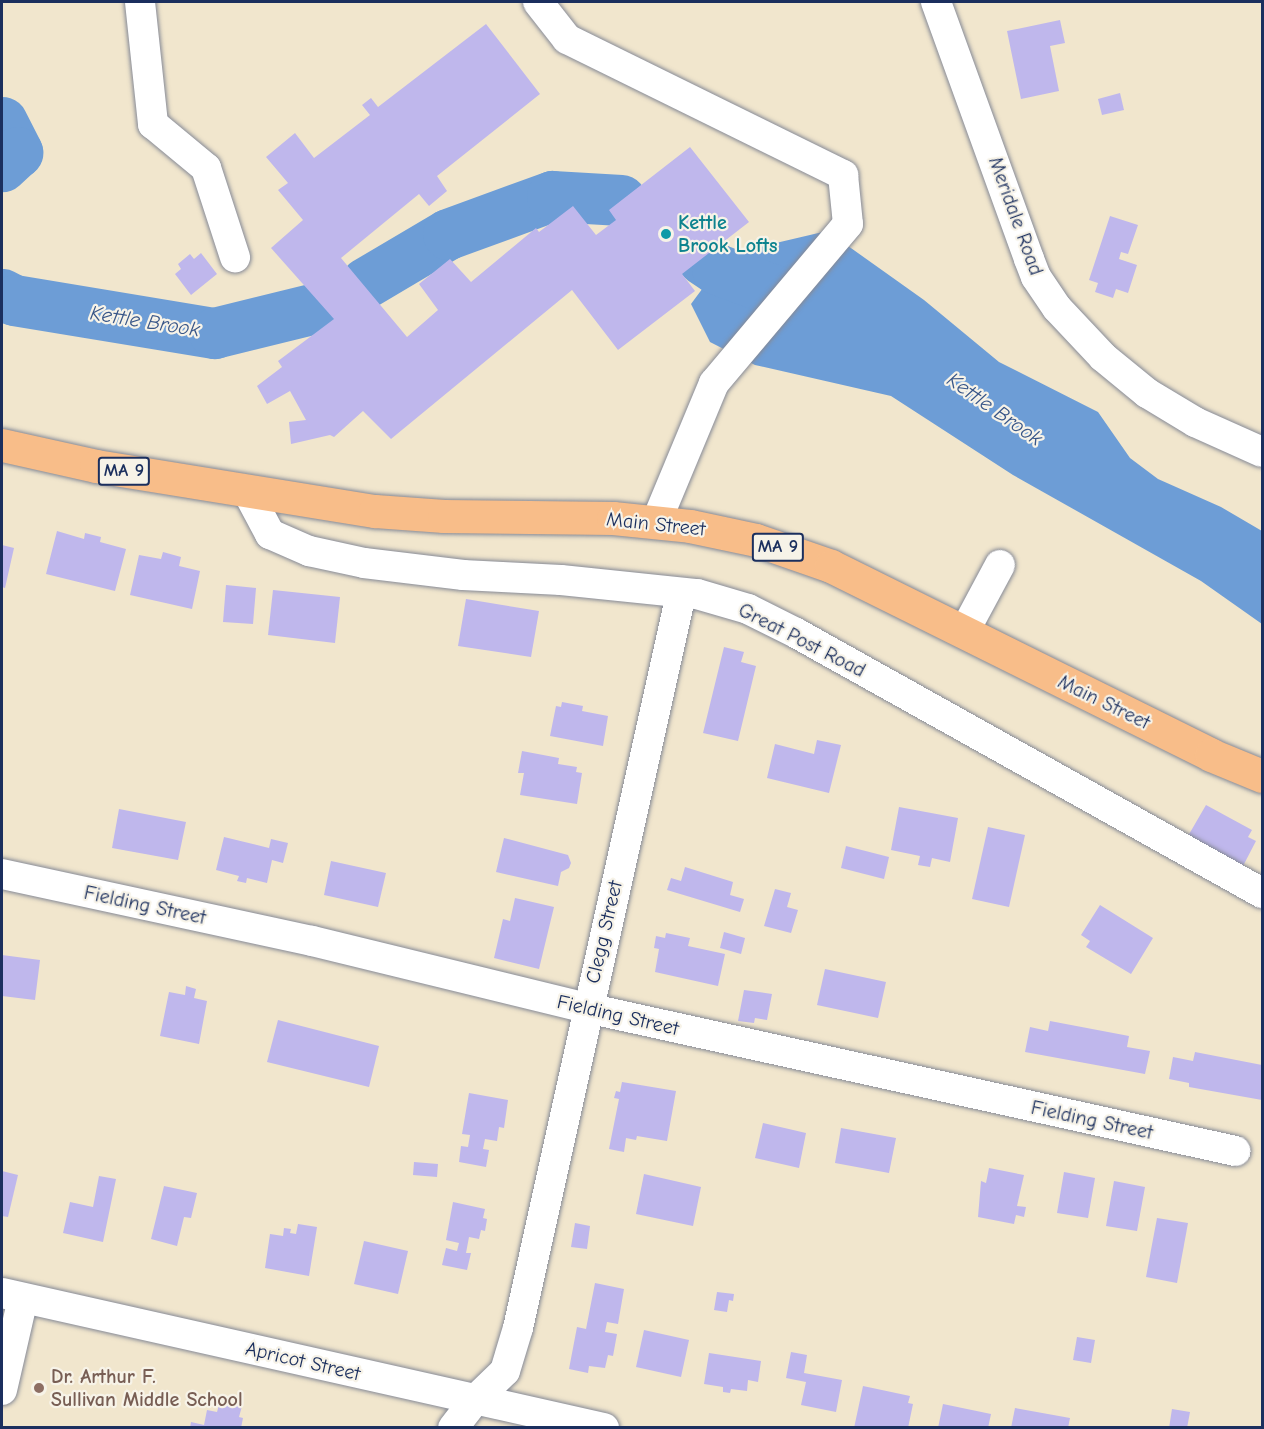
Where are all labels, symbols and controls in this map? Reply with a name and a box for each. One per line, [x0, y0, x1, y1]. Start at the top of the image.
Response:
street label: Meridale Road [983, 153, 1049, 279]
place label: Kettle Brook Lofts [678, 210, 778, 257]
marker: Kettle Brook Lofts [659, 227, 673, 241]
water label: Kettle Brook [88, 300, 202, 342]
water label: Kettle Brook [942, 367, 1048, 451]
road number: MA 9 [97, 456, 151, 486]
street label: Main Street [605, 507, 707, 541]
road number: MA 9 [751, 532, 805, 562]
street label: Great Post Road [734, 598, 870, 682]
street label: Main Street [1054, 669, 1154, 735]
street label: Clegg Street [581, 878, 627, 986]
street label: Fielding Street [82, 880, 208, 930]
street label: Fielding Street [555, 989, 681, 1041]
street label: Fielding Street [1029, 1095, 1155, 1145]
street label: Apricot Street [243, 1336, 363, 1386]
place label: Dr. Arthur F. Sullivan Middle School [51, 1364, 243, 1411]
marker: Dr. Arthur F. Sullivan Middle School [32, 1381, 46, 1395]

